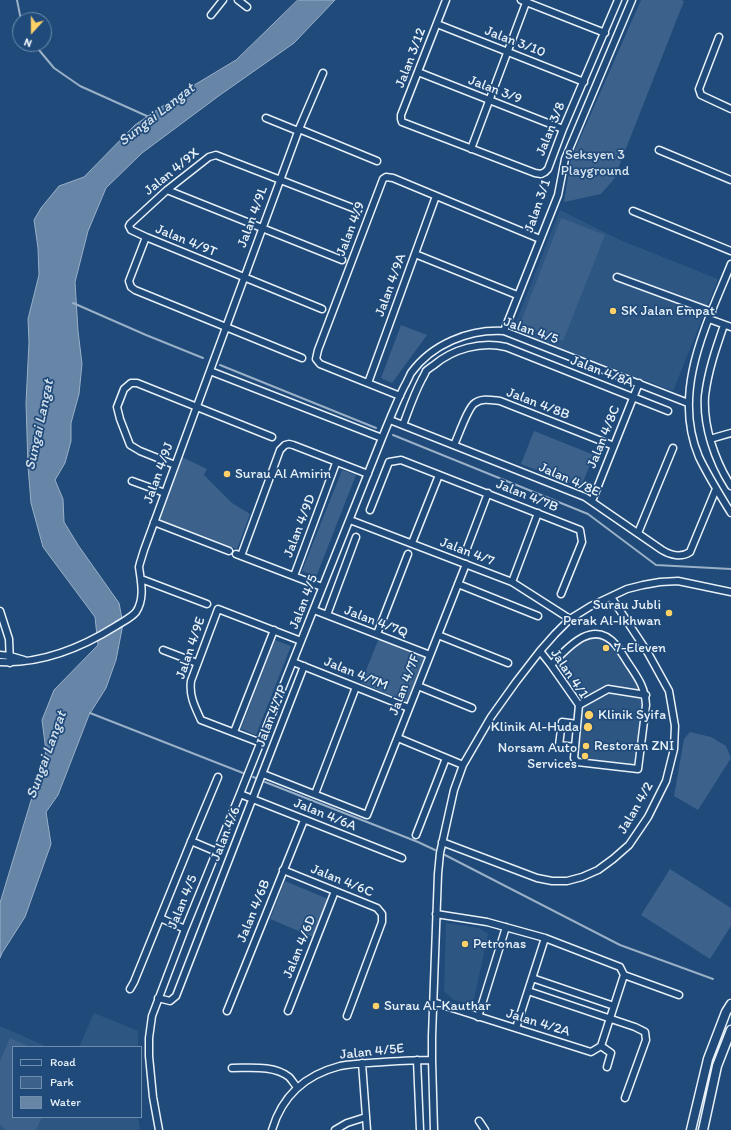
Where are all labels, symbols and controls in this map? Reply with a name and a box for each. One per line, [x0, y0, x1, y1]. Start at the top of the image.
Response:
north arrow [12, 12, 52, 52]
street label: Jalan 3/10 [482, 23, 548, 61]
street label: Jalan 3/12 [392, 26, 430, 90]
text: N [22, 35, 34, 50]
street label: Jalan 3/9 [466, 72, 524, 108]
water label: Sungai Langat [115, 80, 199, 150]
street label: Jalan 3/8 [533, 100, 569, 158]
street label: Jalan 4/9X [141, 145, 203, 199]
park label: Seksyen 3 Playground [561, 147, 629, 180]
street label: Jalan 3/1 [521, 177, 555, 235]
street label: Jalan 4/9L [234, 184, 272, 250]
street label: Jalan 4/9 [333, 199, 369, 259]
street label: Jalan 4/9T [153, 221, 219, 261]
street label: Jalan 4/9A [372, 251, 410, 319]
place label: SK Jalan Empat [621, 303, 715, 319]
marker: SK Jalan Empat [608, 306, 618, 316]
street label: Jalan 4/5 [501, 314, 561, 348]
street label: Jalan 4/8A [568, 352, 636, 392]
water label: Sungai Langat [22, 378, 58, 472]
street label: Jalan 4/8B [504, 384, 572, 424]
street label: Jalan 4/8C [584, 403, 624, 471]
street label: Jalan 4/9J [140, 440, 178, 506]
street label: Jalan 4/8E [536, 459, 602, 501]
place label: Surau Al Amirin [235, 466, 331, 482]
marker: Surau Al Amirin [222, 469, 232, 479]
street label: Jalan 4/7B [493, 476, 561, 516]
street label: Jalan 4/9D [280, 492, 320, 560]
street label: Jalan 4/7 [438, 534, 496, 570]
street label: Jalan 4/5 [286, 572, 322, 632]
place label: Surau Jubli Perak Al-Ikhwan [563, 597, 661, 630]
street label: Jalan 4/7Q [342, 602, 410, 642]
marker: Surau Jubli Perak Al-Ikhwan [664, 608, 674, 618]
street label: Jalan 4/9E [173, 615, 209, 681]
place label: 7-Eleven [614, 640, 666, 656]
marker: 7-Eleven [601, 643, 611, 653]
street label: Jalan 4/1 [546, 646, 592, 702]
street label: Jalan 4/7F [386, 652, 424, 718]
street label: Jalan 4/7M [322, 654, 390, 694]
street label: Jalan 4/7P [253, 683, 291, 749]
place label: Klinik Syifa [598, 707, 666, 723]
water label: Sungai Langat [23, 709, 71, 801]
marker: Klinik Syifa [583, 709, 595, 721]
place label: Klinik Al-Huda [491, 719, 579, 735]
marker: Klinik Al-Huda [582, 721, 594, 733]
place label: Restoran ZNI [594, 738, 674, 754]
place label: Norsam Auto Services [498, 740, 577, 772]
marker: Restoran ZNI [581, 741, 591, 751]
marker: Norsam Auto Services [580, 751, 590, 761]
street label: Jalan 4/2 [614, 779, 658, 837]
street label: Jalan 4/6A [291, 795, 359, 835]
street label: Jalan 4/6 [208, 804, 244, 864]
street label: Jalan 4/6C [308, 861, 376, 901]
street label: Jalan 4/5 [165, 872, 201, 932]
street label: Jalan 4/6B [234, 877, 274, 945]
street label: Jalan 4/6D [280, 913, 320, 981]
place label: Petronas [473, 936, 526, 952]
marker: Petronas [460, 939, 470, 949]
place label: Surau Al-Kauthar [384, 998, 491, 1014]
marker: Surau Al-Kauthar [371, 1001, 381, 1011]
street label: Jalan 4/2A [504, 1005, 572, 1041]
street label: Jalan 4/5E [339, 1040, 405, 1064]
legend [12, 1046, 142, 1118]
text: Road [50, 1055, 76, 1069]
text: Park [50, 1075, 74, 1089]
text: Water [50, 1095, 81, 1109]

